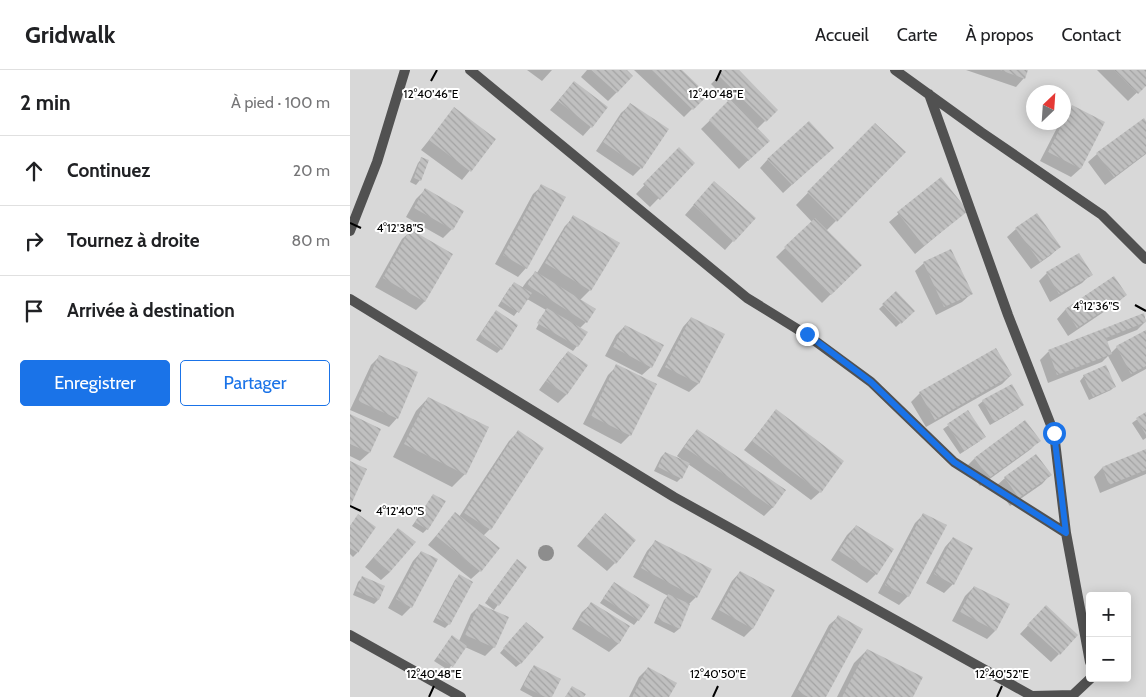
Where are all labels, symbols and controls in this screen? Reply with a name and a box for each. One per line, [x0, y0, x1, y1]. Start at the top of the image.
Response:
text: Gridwalk [25, 20, 115, 49]
text: Accueil [815, 24, 869, 46]
text: Carte [897, 24, 937, 46]
text: À propos [965, 24, 1033, 46]
text: Contact [1061, 24, 1121, 46]
north arrow [1026, 85, 1071, 130]
text: 12°40'46"E [404, 86, 459, 101]
text: 12°40'48"E [688, 86, 744, 101]
text: 2 min [20, 90, 71, 115]
text: À pied · 100 m [231, 93, 330, 112]
icon: ahead [20, 157, 48, 185]
text: Continuez [67, 159, 150, 182]
text: 20 m [293, 161, 330, 180]
text: 4°12'38"S [376, 220, 424, 235]
icon: right [20, 227, 48, 255]
text: Tournez à droite [67, 229, 200, 252]
text: 80 m [292, 231, 330, 250]
icon: arrive [20, 297, 48, 325]
text: 4°12'36"S [1073, 298, 1119, 313]
text: Arrivée à destination [67, 299, 235, 322]
route end [796, 323, 819, 346]
button: Enregistrer [20, 360, 170, 406]
button: Partager [180, 360, 330, 406]
route start [1043, 422, 1066, 445]
text: 4°12'40"S [376, 503, 424, 518]
map controls [1086, 592, 1131, 682]
button: + [1086, 592, 1131, 637]
button: − [1086, 637, 1131, 682]
text: 12°40'48"E [406, 666, 462, 681]
text: 12°40'50"E [690, 666, 746, 681]
text: 12°40'52"E [975, 666, 1029, 681]

